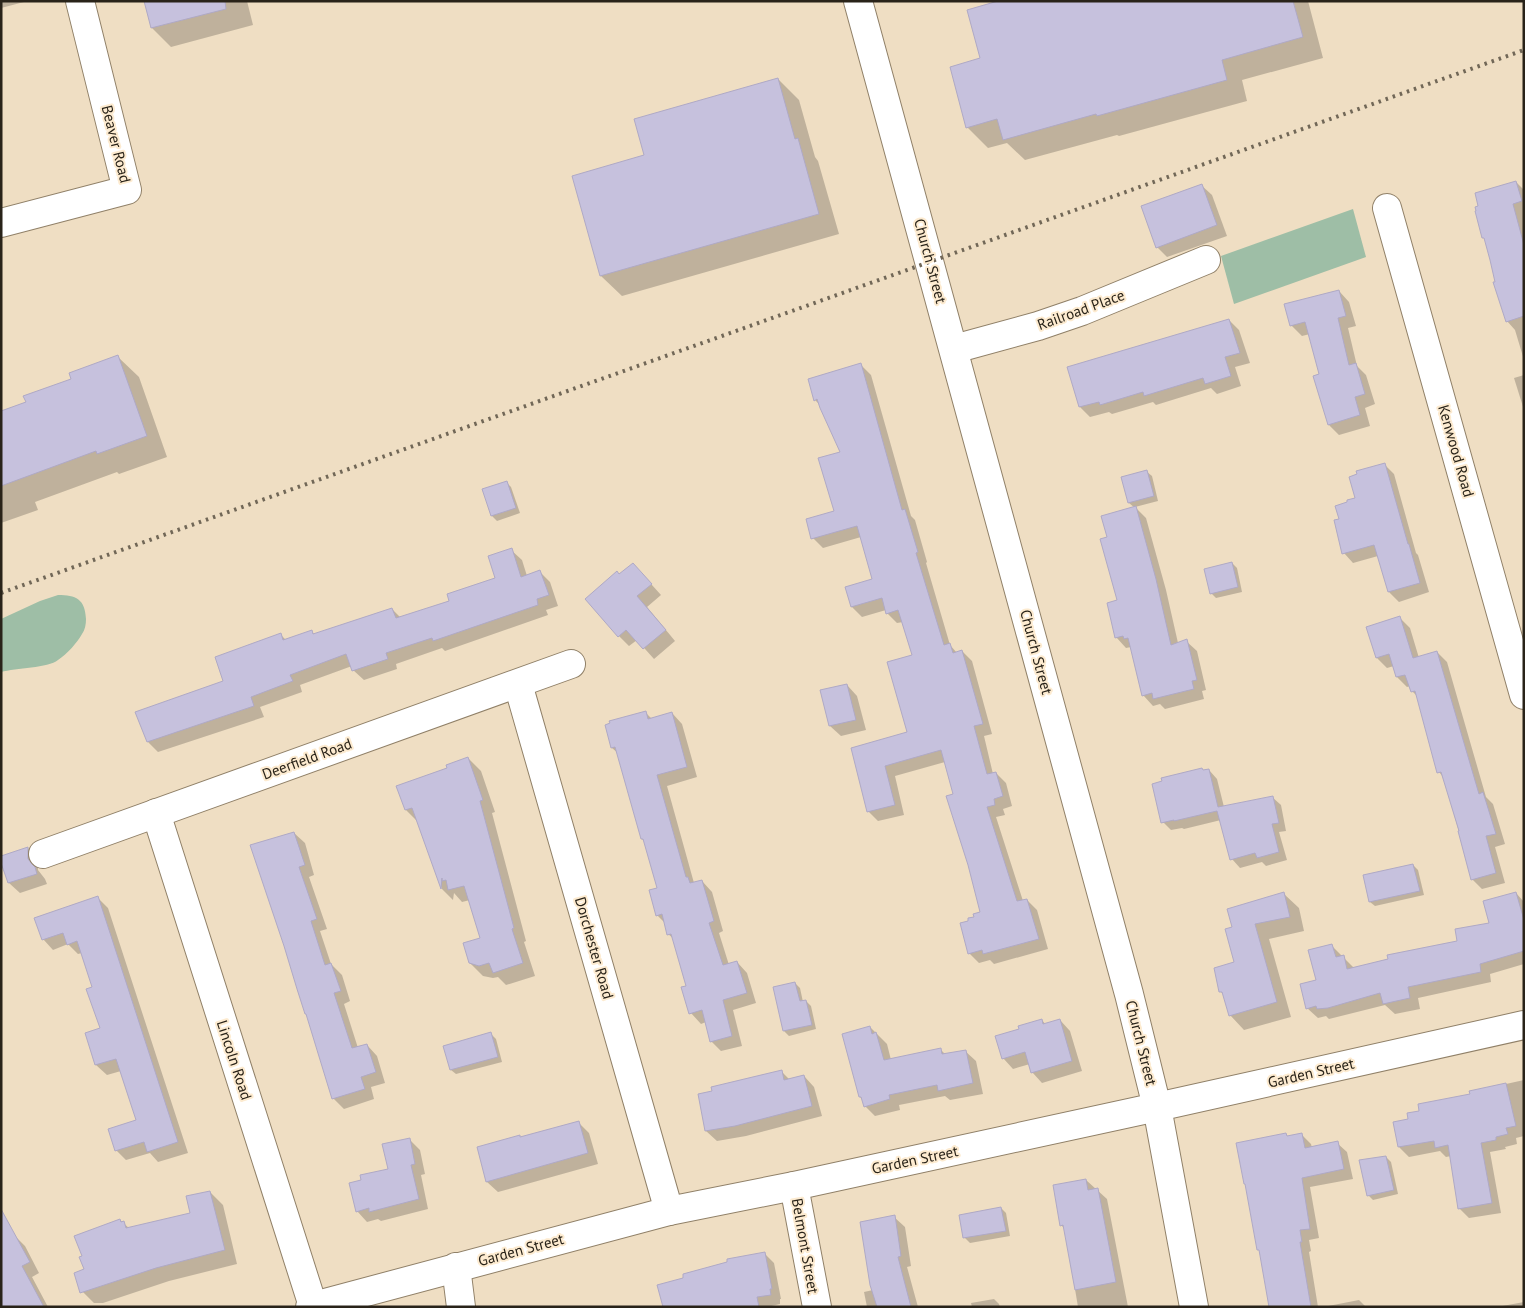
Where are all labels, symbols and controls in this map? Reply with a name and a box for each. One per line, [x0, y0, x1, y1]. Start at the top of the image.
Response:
street label: Beaver Road [98, 103, 135, 185]
street label: Church Street [910, 216, 951, 305]
street label: Railroad Place [1035, 285, 1127, 334]
street label: Kenwood Road [1434, 403, 1479, 499]
street label: Church Street [1016, 607, 1057, 696]
street label: Deerfield Road [259, 734, 354, 784]
street label: Dorchester Road [571, 895, 618, 1001]
street label: Church Street [1122, 998, 1161, 1088]
street label: Lincoln Road [213, 1018, 256, 1102]
street label: Garden Street [1266, 1053, 1356, 1092]
street label: Garden Street [870, 1141, 960, 1178]
street label: Belmont Street [788, 1197, 823, 1295]
street label: Garden Street [476, 1229, 566, 1270]

